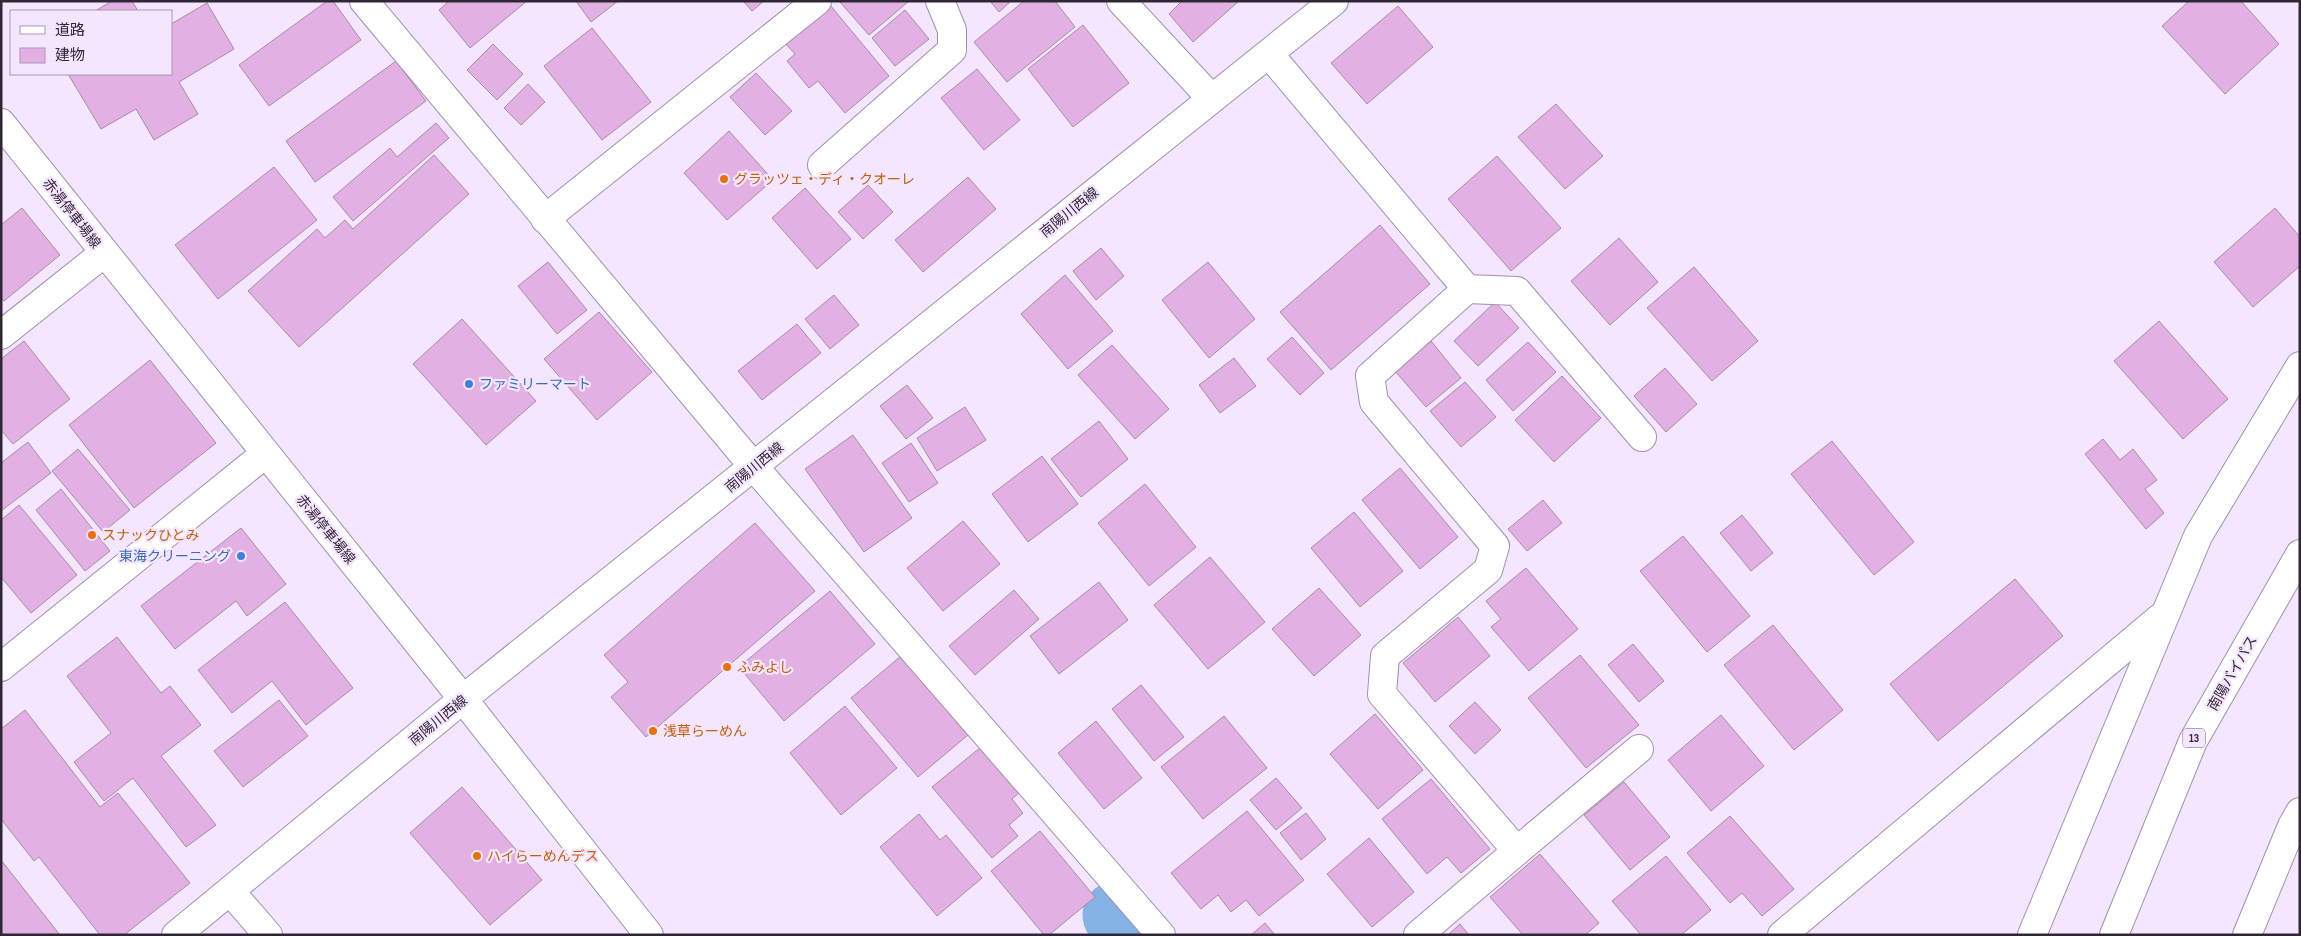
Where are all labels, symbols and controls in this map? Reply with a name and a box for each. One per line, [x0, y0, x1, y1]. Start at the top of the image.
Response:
legend [10, 10, 172, 75]
text: 道路 [55, 21, 85, 40]
text: 建物 [55, 46, 85, 65]
place label: グラッツェ・ディ・クオーレ [734, 171, 915, 188]
marker: グラッツェ・ディ・クオーレ [718, 173, 730, 185]
street label: 赤湯停車場線 [39, 175, 104, 252]
street label: 南陽川西線 [1037, 184, 1102, 241]
place label: ファミリーマート [479, 376, 591, 393]
marker: ファミリーマート [463, 378, 475, 390]
street label: 南陽川西線 [722, 439, 787, 496]
street label: 赤湯停車場線 [293, 491, 359, 567]
place label: スナックひとみ [102, 527, 200, 544]
marker: スナックひとみ [86, 529, 98, 541]
place label: 東海クリーニング [119, 548, 231, 565]
marker: 東海クリーニング [235, 550, 247, 562]
street label: 南陽バイパス [2204, 633, 2261, 714]
place label: ふみよし [737, 659, 793, 676]
marker: ふみよし [721, 661, 733, 673]
street label: 南陽川西線 [406, 692, 471, 749]
place label: 浅草らーめん [663, 723, 747, 740]
marker: 浅草らーめん [647, 725, 659, 737]
road number: 13 [2183, 728, 2205, 748]
place label: ハイらーめんデス [487, 848, 599, 865]
marker: ハイらーめんデス [471, 850, 483, 862]

